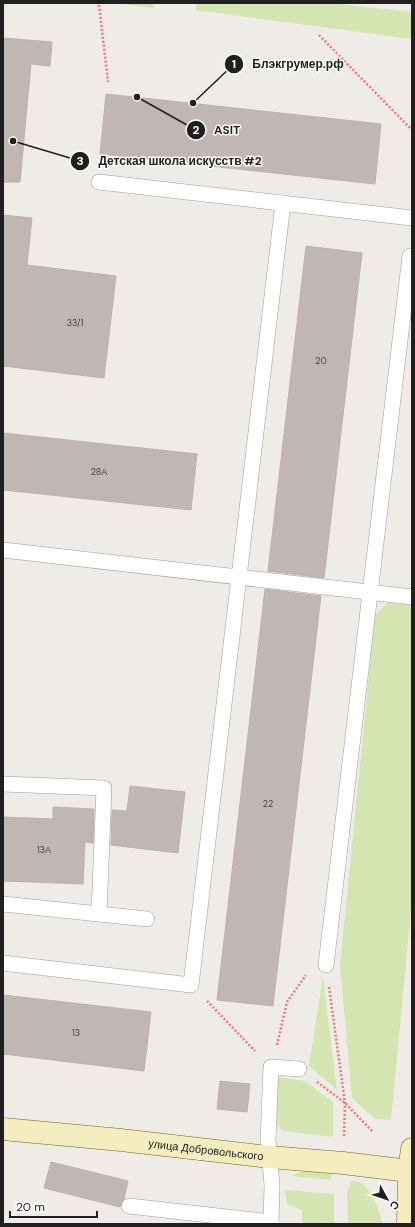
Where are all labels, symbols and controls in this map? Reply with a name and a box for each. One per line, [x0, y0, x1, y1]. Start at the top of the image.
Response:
callout: Блэкгрумер.рф [224, 52, 351, 76]
text: 1 [232, 56, 236, 72]
text: Блэкгрумер.рф [252, 56, 344, 72]
callout: ASIT [186, 118, 249, 142]
text: 2 [193, 122, 200, 138]
text: ASIT [214, 122, 240, 138]
callout: Детская школа искусств #2 [70, 149, 269, 173]
text: 3 [76, 153, 84, 169]
text: Детская школа искусств #2 [98, 153, 262, 169]
house number: 33/1 [67, 317, 83, 329]
house number: 20 [315, 355, 327, 367]
house number: 28А [91, 466, 107, 478]
house number: 22 [263, 798, 273, 810]
house number: 13А [37, 844, 51, 856]
house number: 13 [72, 1027, 80, 1039]
street label: улица Добровольского [148, 1136, 264, 1163]
north arrow [367, 1179, 407, 1219]
scale bar [10, 1193, 97, 1219]
text: С [387, 1198, 403, 1213]
text: 20 m [16, 1199, 45, 1215]

